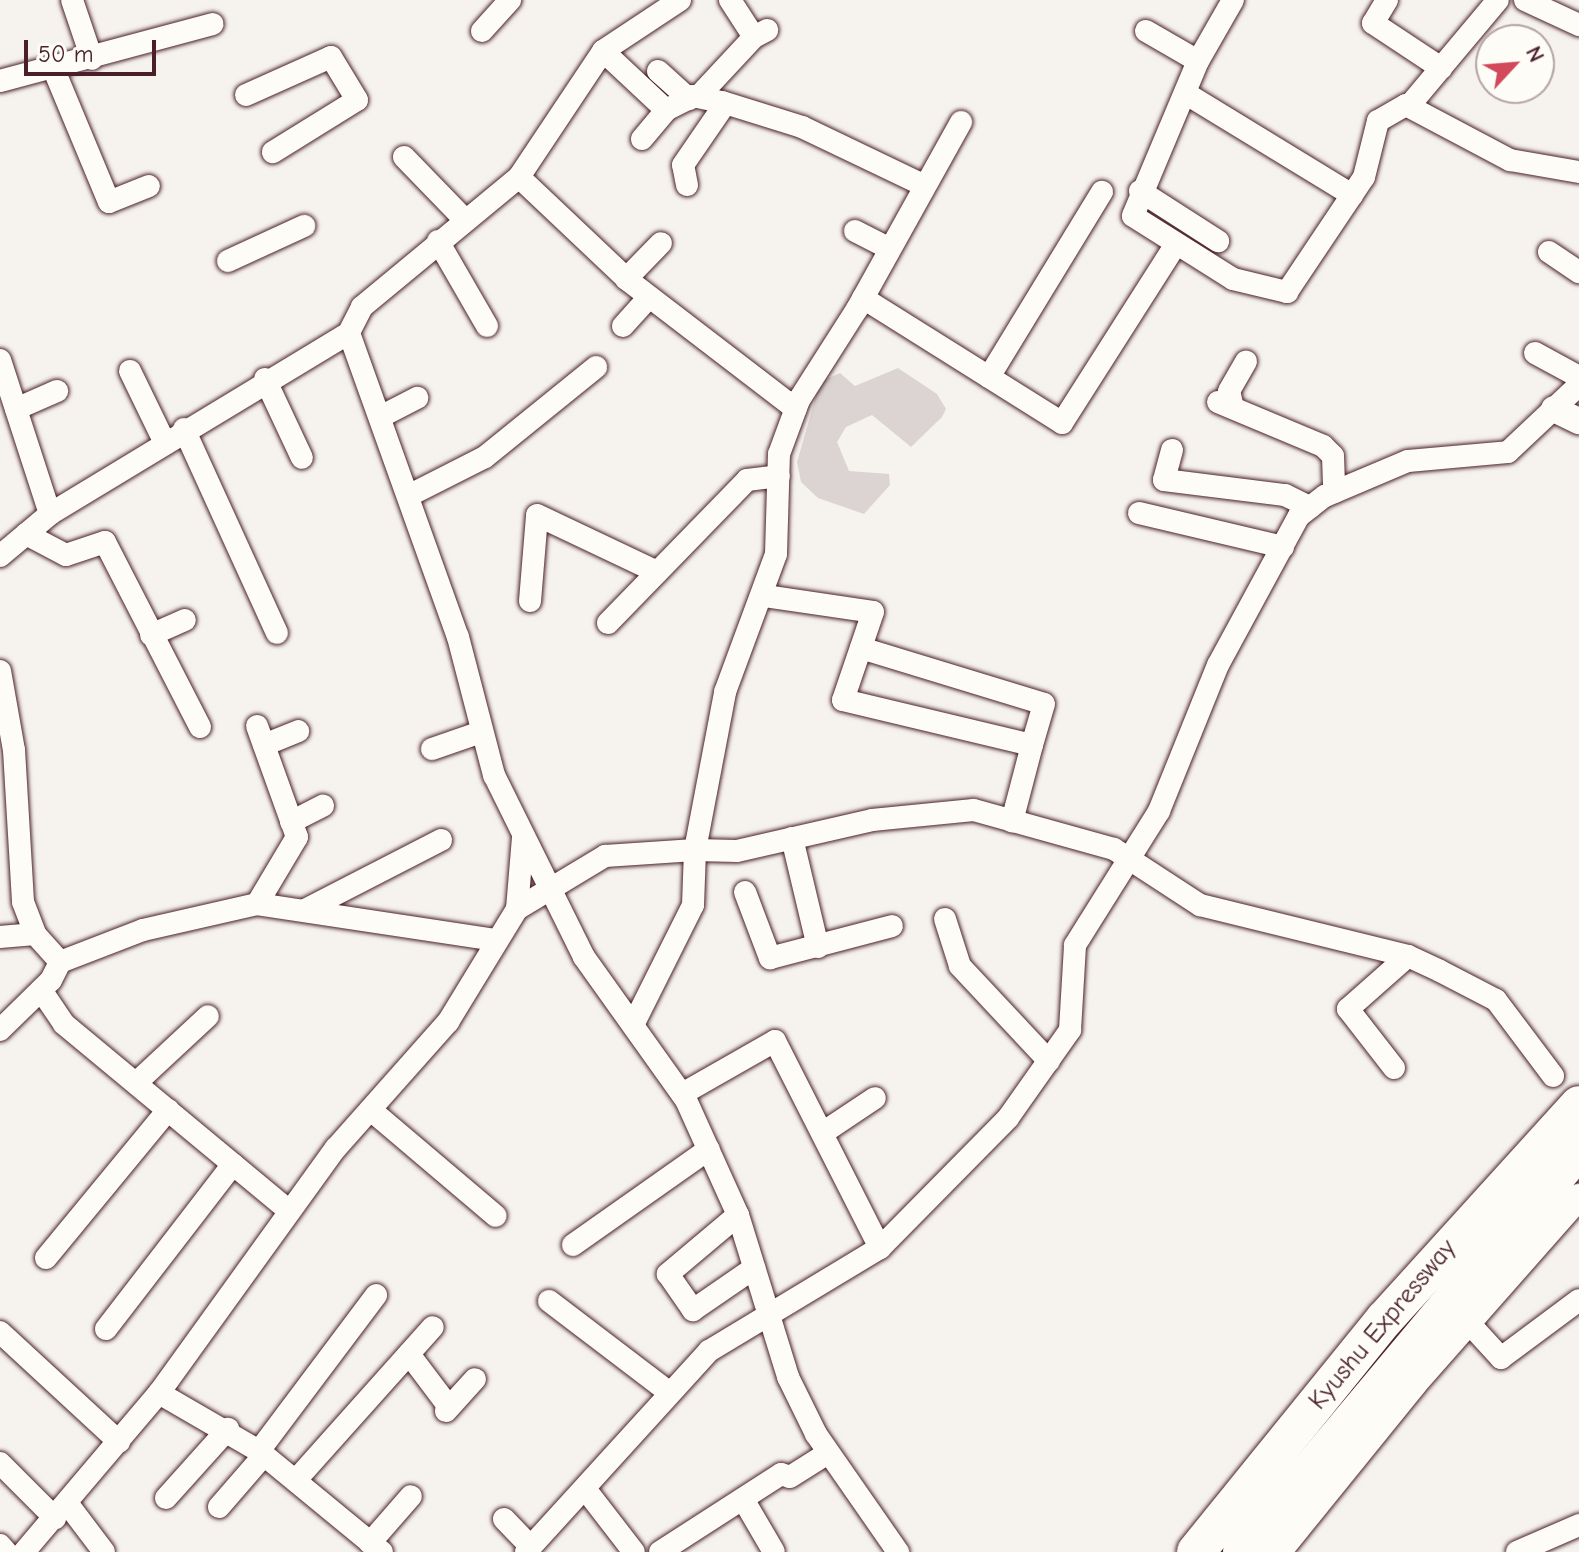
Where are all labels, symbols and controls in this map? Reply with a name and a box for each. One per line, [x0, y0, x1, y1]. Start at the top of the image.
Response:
scale bar [28, 24, 160, 74]
north arrow [1475, 24, 1555, 104]
text: 50 m [38, 40, 94, 68]
text: N [1520, 42, 1550, 67]
street label: Kyushu Expressway [1303, 1234, 1463, 1416]

